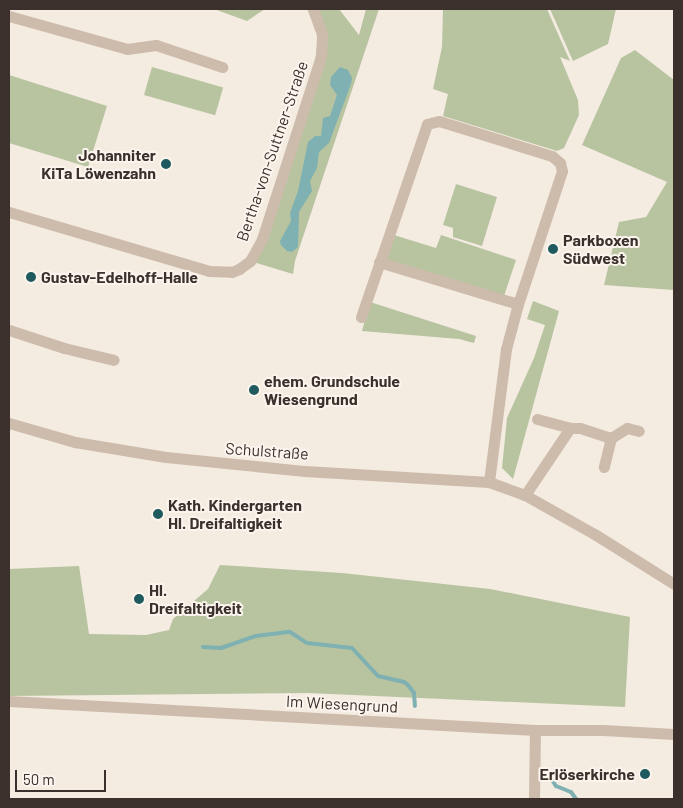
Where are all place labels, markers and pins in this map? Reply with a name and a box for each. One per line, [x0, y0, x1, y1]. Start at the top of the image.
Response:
place label: Johanniter KiTa Löwenzahn [41, 145, 156, 183]
marker: Johanniter KiTa Löwenzahn [160, 158, 172, 170]
place label: Parkboxen Südwest [563, 230, 639, 268]
marker: Parkboxen Südwest [547, 243, 559, 255]
place label: Gustav-Edelhoff-Halle [41, 267, 198, 287]
marker: Gustav-Edelhoff-Halle [25, 271, 37, 283]
place label: ehem. Grundschule Wiesengrund [264, 371, 400, 409]
marker: ehem. Grundschule Wiesengrund [248, 384, 260, 396]
place label: Kath. Kindergarten Hl. Dreifaltigkeit [168, 495, 302, 533]
marker: Kath. Kindergarten Hl. Dreifaltigkeit [152, 508, 164, 520]
place label: Hl. Dreifaltigkeit [149, 580, 242, 618]
marker: Hl. Dreifaltigkeit [133, 593, 145, 605]
place label: Erlöserkirche [539, 764, 635, 784]
marker: Erlöserkirche [639, 768, 651, 780]

